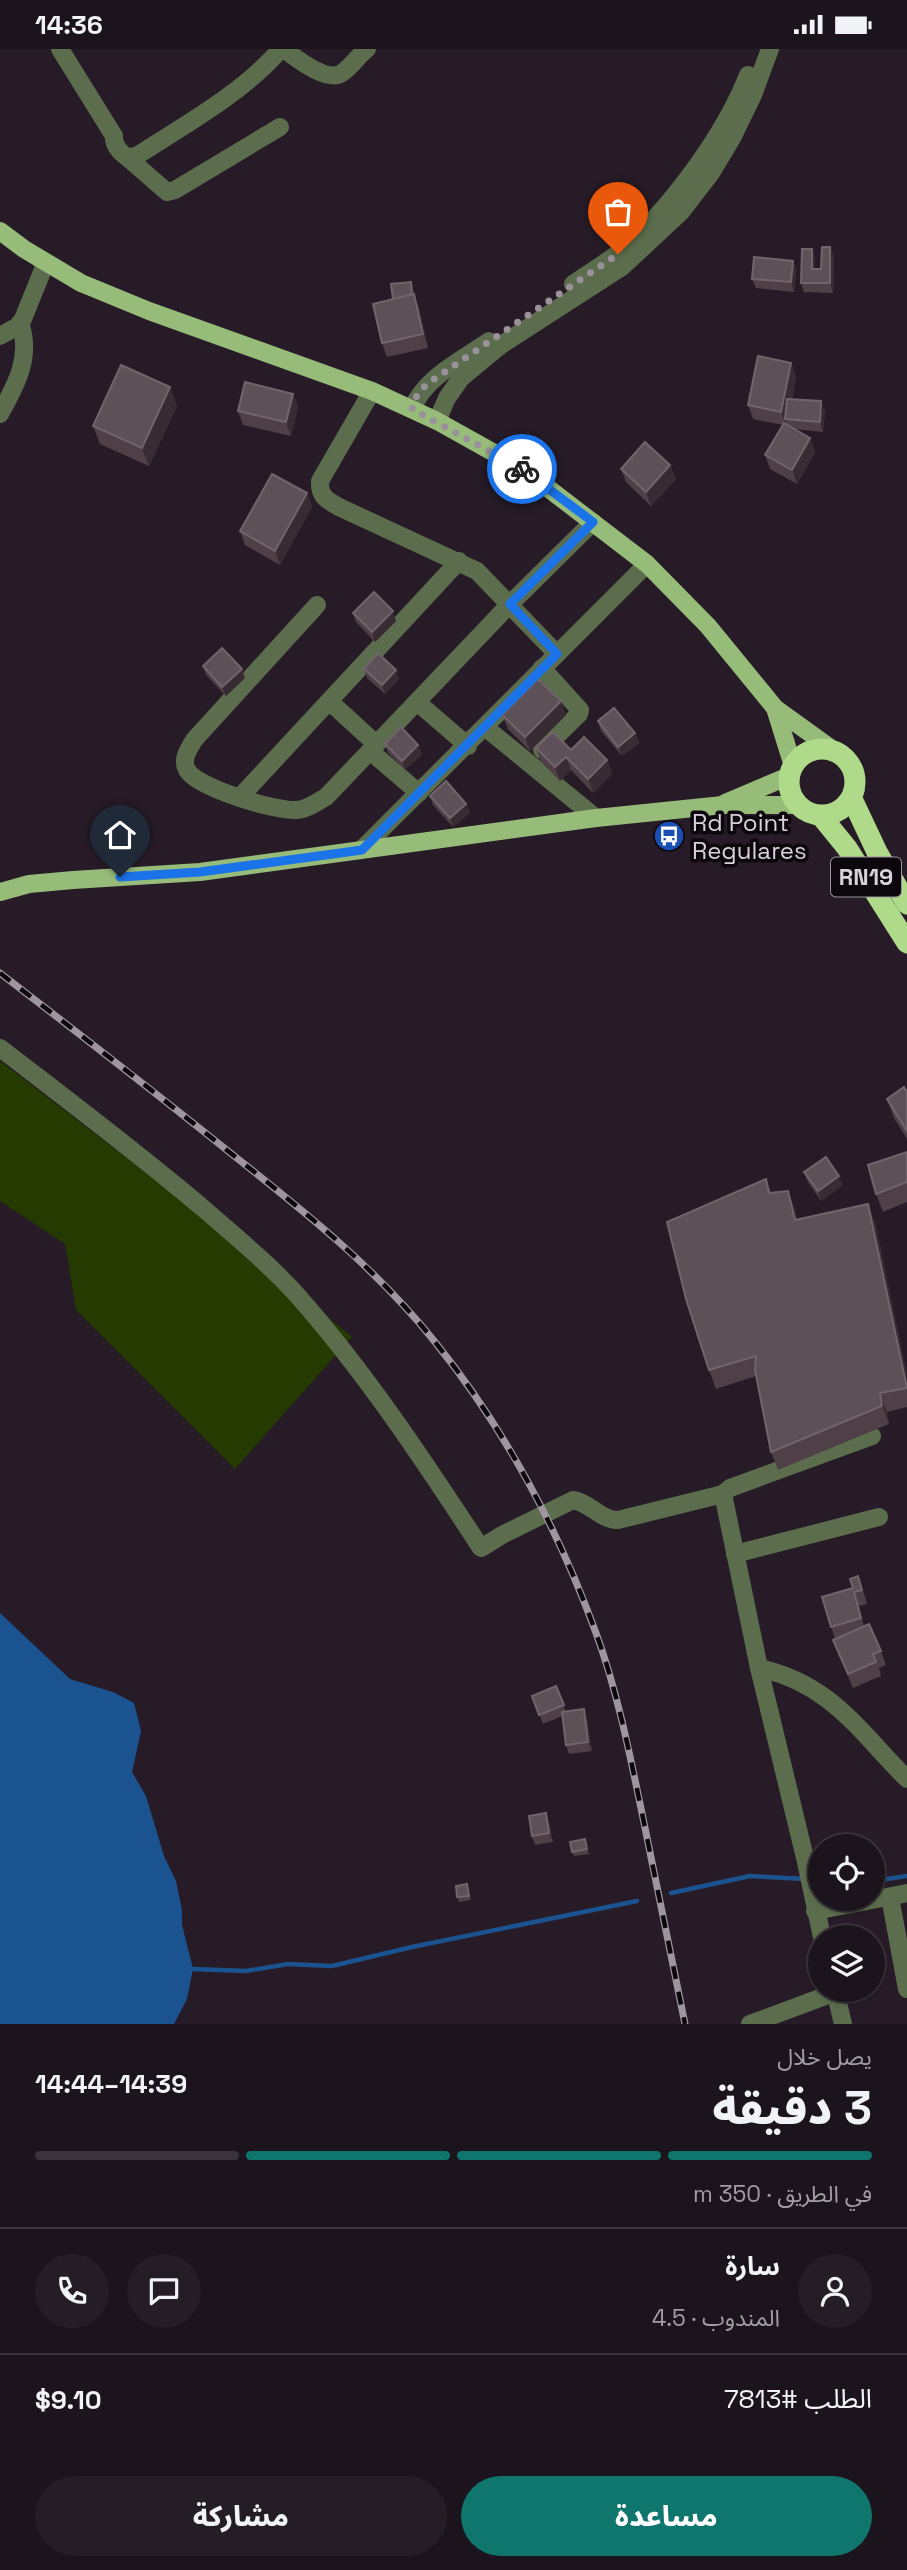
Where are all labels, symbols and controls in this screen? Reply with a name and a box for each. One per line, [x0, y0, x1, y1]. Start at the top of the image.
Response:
text: 14:36 [35, 8, 103, 42]
pin [588, 182, 648, 254]
icon: bag [599, 193, 637, 231]
courier [487, 434, 557, 504]
icon: bike [503, 450, 541, 488]
pin [90, 805, 150, 877]
place label: Rd Point Regulares [692, 807, 807, 866]
icon: home [101, 816, 139, 854]
bus stop icon: Rd Point Regulares [652, 819, 686, 853]
road number: RN19 [831, 857, 901, 897]
map controls [808, 1834, 885, 2002]
button: locate [808, 1834, 885, 1911]
button: layers [808, 1925, 885, 2002]
text: يصل خلال [777, 2042, 872, 2072]
text: 14:39–14:44 [35, 2067, 187, 2101]
text: 3 دقيقة [712, 2079, 872, 2137]
text: في الطريق · 350 m [693, 2179, 872, 2209]
text: سارة [725, 2249, 780, 2283]
button: phone [35, 2254, 109, 2328]
button: chat [127, 2254, 201, 2328]
button: person [798, 2254, 872, 2328]
text: المندوب · 4.5 [652, 2303, 780, 2333]
text: الطلب #7813 [724, 2382, 872, 2416]
text: $9.10 [35, 2383, 102, 2417]
button: مشاركة [35, 2476, 447, 2556]
button: مساعدة [461, 2476, 872, 2556]

